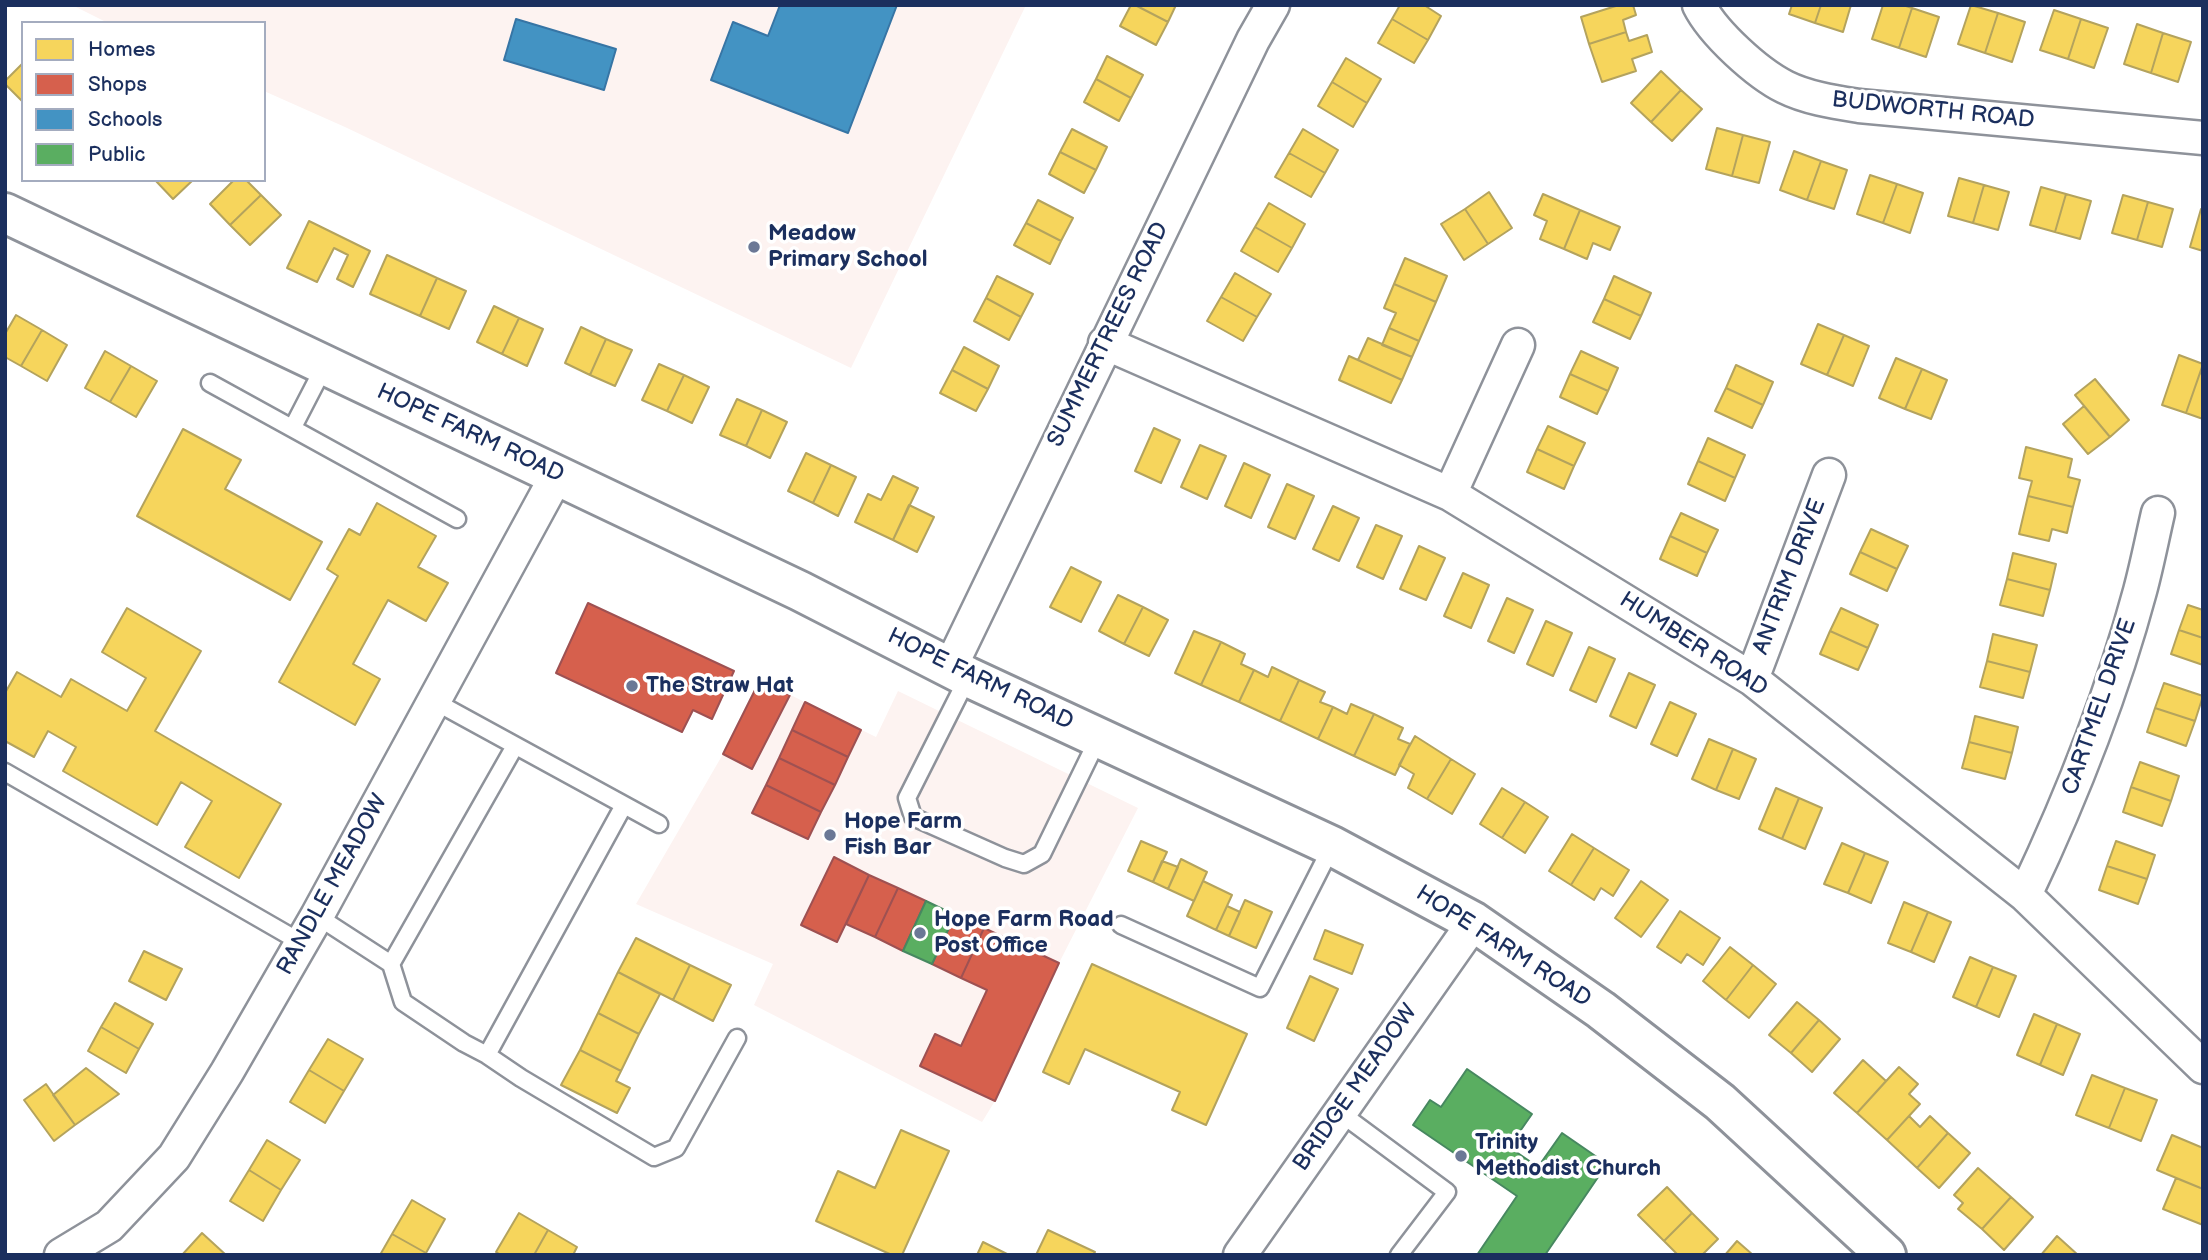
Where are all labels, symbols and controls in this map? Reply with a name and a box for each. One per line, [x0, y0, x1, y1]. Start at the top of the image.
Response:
legend [21, 21, 266, 182]
text: Homes [88, 37, 156, 62]
text: Shops [88, 72, 147, 97]
street label: BUDWORTH ROAD [1830, 87, 2036, 135]
text: Schools [88, 107, 162, 132]
text: Public [88, 142, 146, 167]
street label: SUMMERTREES ROAD [1043, 218, 1175, 452]
place label: Meadow Primary School [768, 220, 928, 274]
marker: Meadow Primary School [746, 239, 762, 255]
street label: HOPE FARM ROAD [372, 379, 568, 489]
street label: ANTRIM DRIVE [1748, 495, 1832, 659]
street label: HUMBER ROAD [1614, 587, 1772, 703]
street label: CARTMEL DRIVE [2057, 615, 2143, 799]
street label: HOPE FARM ROAD [883, 623, 1077, 737]
place label: The Straw Hat [646, 672, 794, 700]
marker: The Straw Hat [624, 678, 640, 694]
street label: RANDLE MEADOW [272, 790, 394, 980]
place label: Hope Farm Fish Bar [844, 808, 962, 862]
marker: Hope Farm Fish Bar [822, 827, 838, 843]
street label: HOPE FARM ROAD [1410, 880, 1596, 1014]
place label: Hope Farm Road Post Office [934, 906, 1114, 960]
marker: Hope Farm Road Post Office [912, 925, 928, 941]
street label: BRIDGE MEADOW [1288, 999, 1424, 1177]
place label: Trinity Methodist Church [1475, 1129, 1661, 1183]
marker: Trinity Methodist Church [1453, 1148, 1469, 1164]

